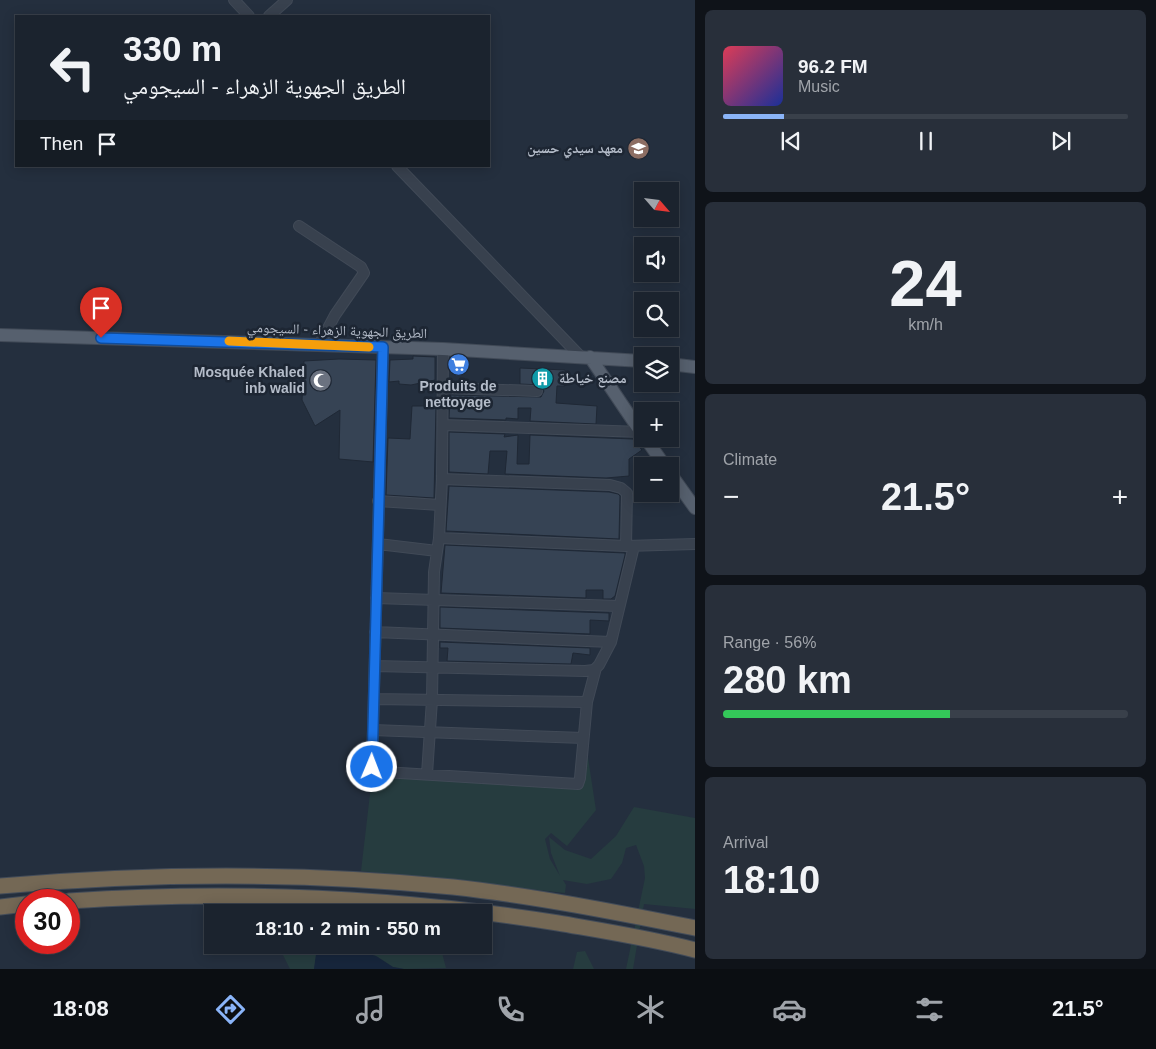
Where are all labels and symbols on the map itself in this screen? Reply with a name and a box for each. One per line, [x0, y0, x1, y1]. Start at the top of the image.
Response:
school or university icon: معهد سيدي حسين [627, 136, 651, 160]
place label: معهد سيدي حسين [527, 140, 623, 159]
north arrow [634, 182, 679, 228]
pin [80, 287, 122, 338]
street label: الطريق الجهوية الزهراء - السيجومي [247, 319, 427, 345]
supermarket icon: Produits de nettoyage [446, 352, 470, 376]
place label: Mosquée Khaled inb walid [194, 364, 305, 396]
building icon: مصنع خياطة [531, 366, 555, 390]
mosque icon: Mosquée Khaled inb walid [309, 368, 333, 392]
place label: مصنع خياطة [559, 370, 627, 388]
place label: Produits de nettoyage [419, 378, 497, 410]
position arrow [345, 740, 397, 792]
speed limit sign: 30 [15, 889, 80, 954]

